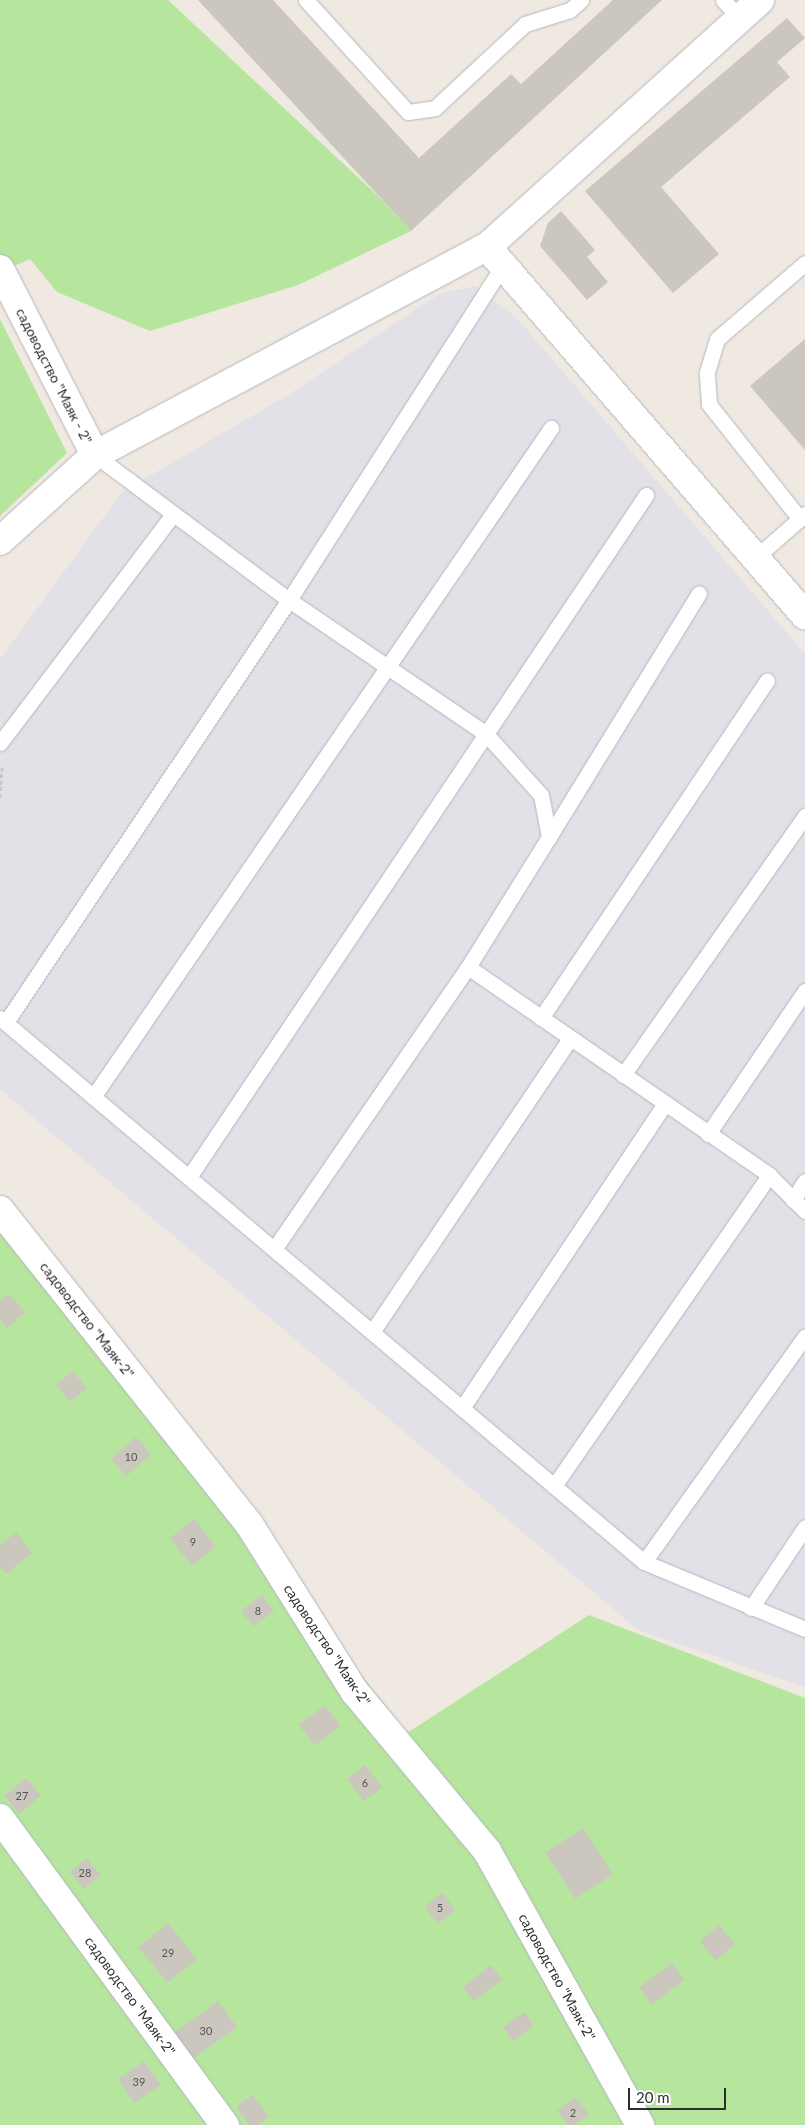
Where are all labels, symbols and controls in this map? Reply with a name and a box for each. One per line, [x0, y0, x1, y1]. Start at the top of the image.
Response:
street label: садоводство "Маяк - 2" [12, 305, 96, 447]
street label: садоводство "Маяк-2" [36, 1259, 138, 1381]
house number: 10 [125, 1450, 137, 1464]
house number: 9 [190, 1535, 196, 1549]
street label: садоводство "Маяк-2" [280, 1581, 374, 1709]
house number: 8 [255, 1604, 261, 1618]
house number: 6 [362, 1776, 368, 1790]
house number: 27 [16, 1789, 28, 1803]
house number: 28 [79, 1866, 91, 1880]
house number: 5 [437, 1901, 443, 1915]
street label: садоводство "Маяк-2" [515, 1910, 599, 2044]
street label: садоводство "Маяк-2" [81, 1933, 179, 2059]
house number: 29 [162, 1946, 174, 1960]
house number: 30 [200, 2024, 212, 2038]
house number: 39 [133, 2075, 145, 2089]
scale bar [630, 2078, 728, 2110]
text: 20 m [636, 2088, 670, 2106]
house number: 2 [570, 2106, 576, 2120]

